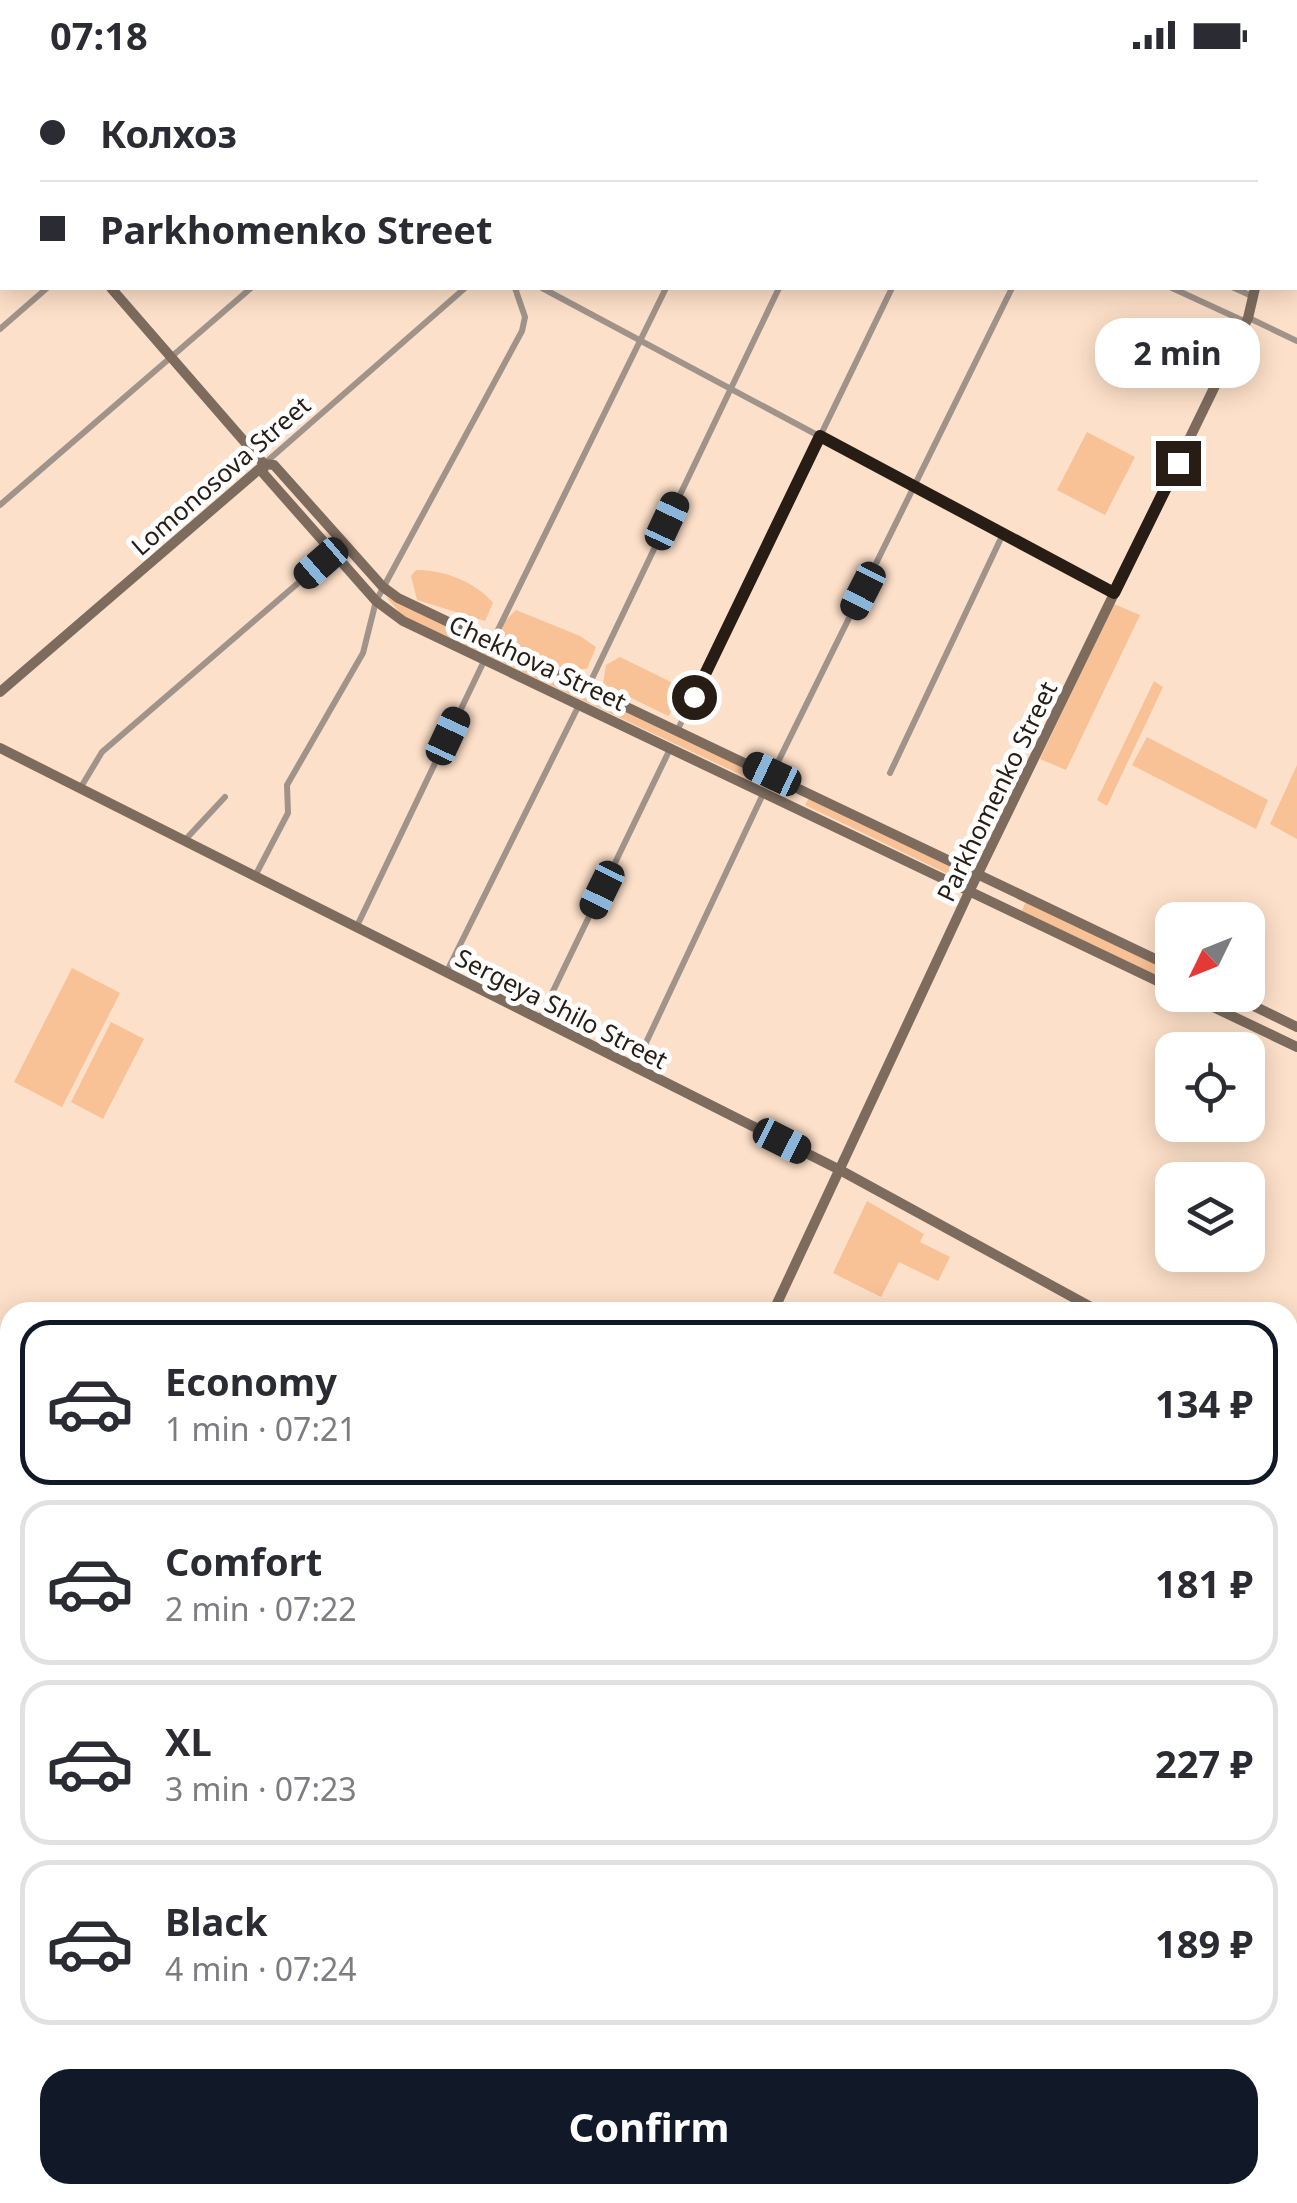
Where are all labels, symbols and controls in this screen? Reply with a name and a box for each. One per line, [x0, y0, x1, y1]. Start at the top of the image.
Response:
text: 07:18 [50, 9, 148, 61]
text: Колхоз [100, 107, 237, 159]
text: Parkhomenko Street [100, 203, 493, 255]
callout: 2 min [1096, 318, 1260, 388]
text: 2 min [1133, 331, 1222, 374]
street label: Lomonosova Street [123, 388, 317, 562]
route end [1156, 441, 1201, 486]
car [641, 487, 693, 555]
car [289, 532, 353, 594]
car [836, 557, 890, 625]
street label: Chekhova Street [444, 606, 632, 718]
route start [672, 675, 717, 720]
street label: Parkhomenko Street [928, 675, 1064, 907]
car [422, 702, 474, 770]
car [738, 748, 806, 800]
car [575, 856, 629, 924]
north arrow [1155, 902, 1265, 1012]
map controls [1155, 902, 1265, 1272]
street label: Sergeya Shilo Street [450, 940, 674, 1076]
button: locate [1155, 1032, 1265, 1142]
car [748, 1114, 816, 1168]
button: layers [1155, 1162, 1265, 1272]
text: Economy [165, 1355, 337, 1407]
icon: car [45, 1358, 135, 1448]
text: 134 ₽ [1155, 1377, 1253, 1429]
text: 1 min · 07:21 [165, 1407, 357, 1450]
text: Comfort [165, 1535, 322, 1587]
icon: car [45, 1538, 135, 1628]
text: 181 ₽ [1155, 1557, 1253, 1609]
text: 2 min · 07:22 [165, 1587, 357, 1630]
text: XL [165, 1715, 212, 1767]
icon: car [45, 1718, 135, 1808]
text: 227 ₽ [1155, 1737, 1253, 1789]
text: 3 min · 07:23 [165, 1767, 357, 1810]
text: Black [165, 1895, 268, 1947]
icon: car [45, 1898, 135, 1988]
text: 189 ₽ [1155, 1917, 1253, 1969]
text: 4 min · 07:24 [165, 1947, 357, 1990]
button: Confirm [40, 2069, 1258, 2184]

